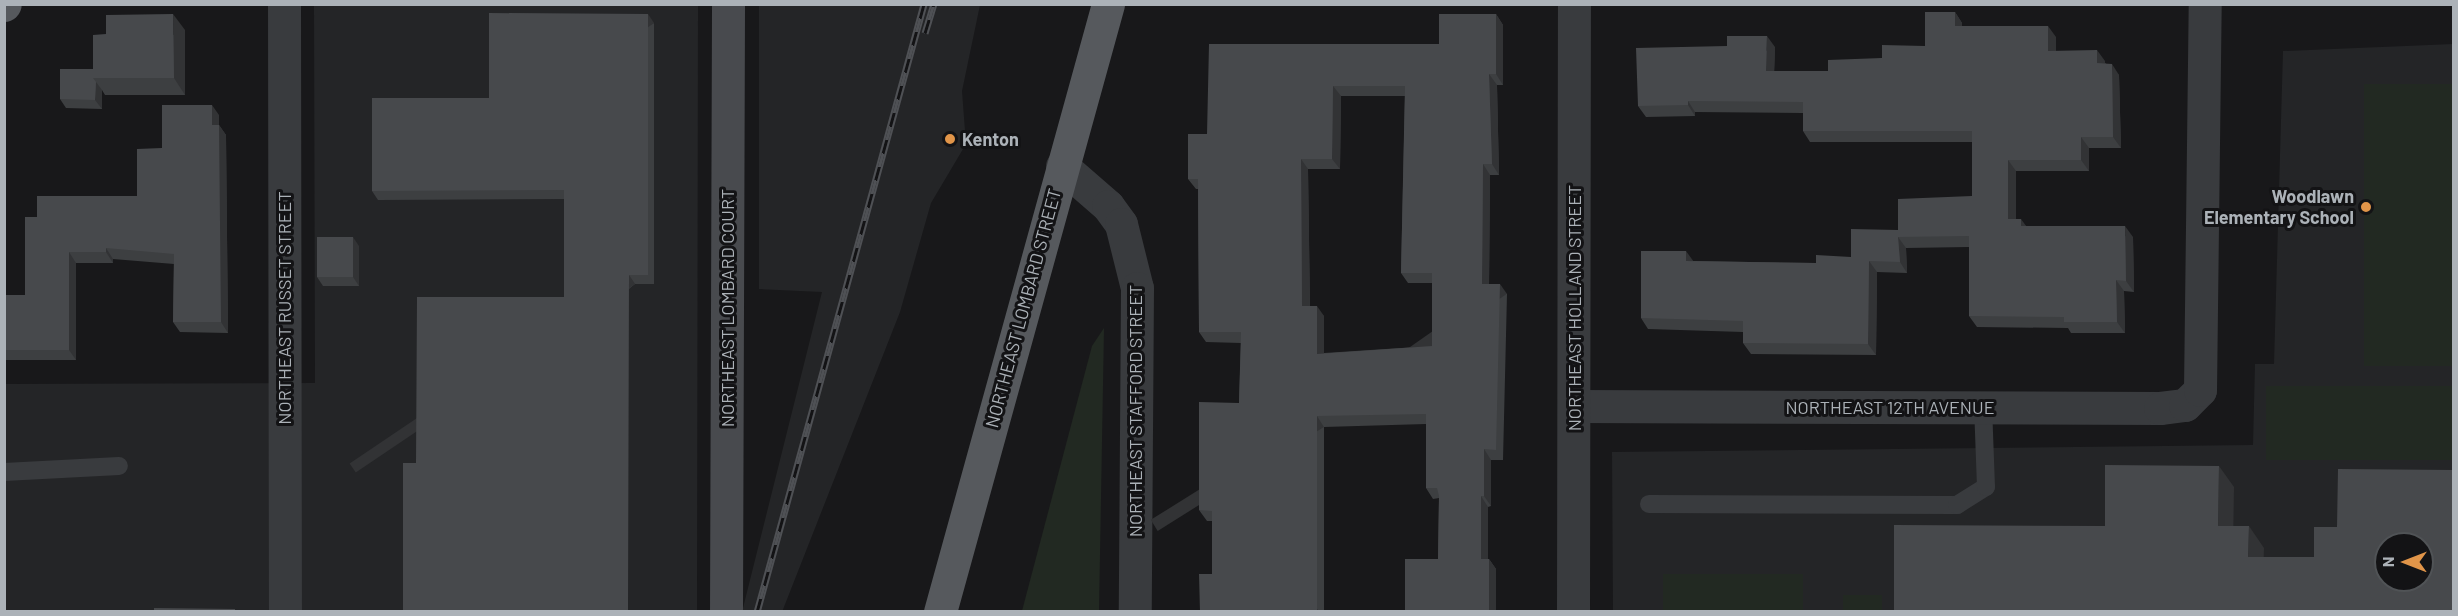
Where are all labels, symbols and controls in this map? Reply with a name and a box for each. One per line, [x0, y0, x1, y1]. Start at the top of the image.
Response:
place label: Kenton [962, 128, 1019, 150]
marker: Kenton [943, 132, 957, 146]
street label: NORTHEAST HOLLAND STREET [1563, 185, 1585, 431]
street label: NORTHEAST LOMBARD STREET [981, 186, 1065, 430]
place label: Woodlawn Elementary School [2204, 186, 2354, 228]
street label: NORTHEAST LOMBARD COURT [716, 189, 738, 427]
street label: NORTHEAST RUSSET STREET [273, 191, 295, 425]
marker: Woodlawn Elementary School [2359, 200, 2373, 214]
street label: NORTHEAST STAFFORD STREET [1124, 285, 1146, 537]
street label: NORTHEAST 12TH AVENUE [1785, 396, 1995, 418]
north arrow [2374, 532, 2434, 592]
text: N [2378, 557, 2397, 567]

